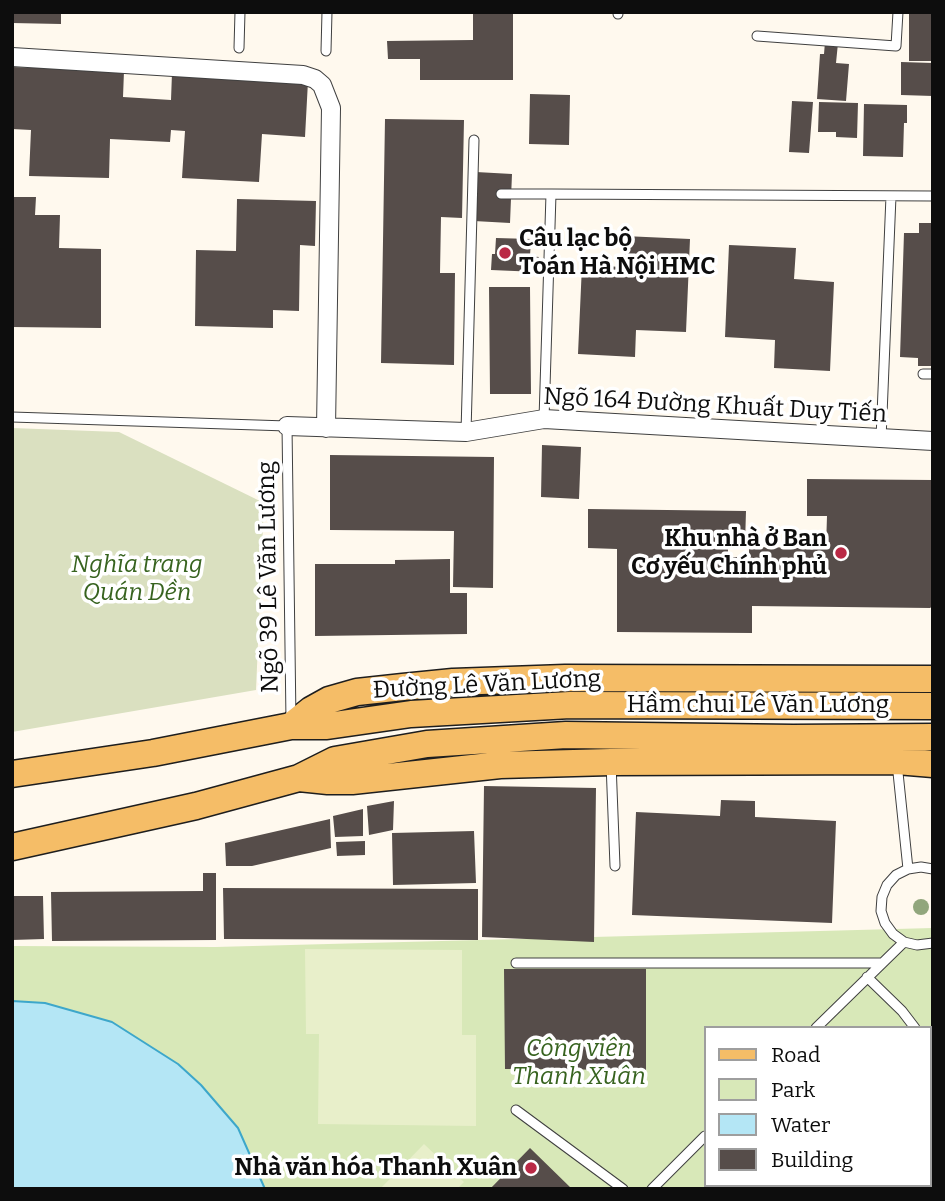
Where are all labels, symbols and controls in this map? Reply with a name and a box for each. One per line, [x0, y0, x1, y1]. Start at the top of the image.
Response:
place label: Câu lạc bộ Toán Hà Nội HMC [519, 225, 715, 281]
marker: Câu lạc bộ Toán Hà Nội HMC [497, 245, 513, 261]
street label: Ngõ 164 Đường Khuất Duy Tiến [543, 383, 887, 429]
street label: Ngõ 39 Lê Văn Lương [253, 461, 285, 693]
place label: Khu nhà ở Ban Cơ yếu Chính phủ [631, 525, 827, 581]
marker: Khu nhà ở Ban Cơ yếu Chính phủ [833, 545, 849, 561]
park label: Nghĩa trang Quán Dền [71, 551, 203, 607]
street label: Đường Lê Văn Lương [372, 665, 602, 705]
street label: Hầm chui Lê Văn Lương [627, 691, 889, 719]
legend [704, 1026, 931, 1187]
park label: Công viên Thanh Xuân [512, 1035, 646, 1091]
text: Road [771, 1042, 820, 1068]
text: Park [771, 1077, 815, 1103]
text: Water [771, 1112, 830, 1138]
text: Building [771, 1147, 853, 1173]
place label: Nhà văn hóa Thanh Xuân [234, 1154, 517, 1182]
marker: Nhà văn hóa Thanh Xuân [523, 1160, 539, 1176]

